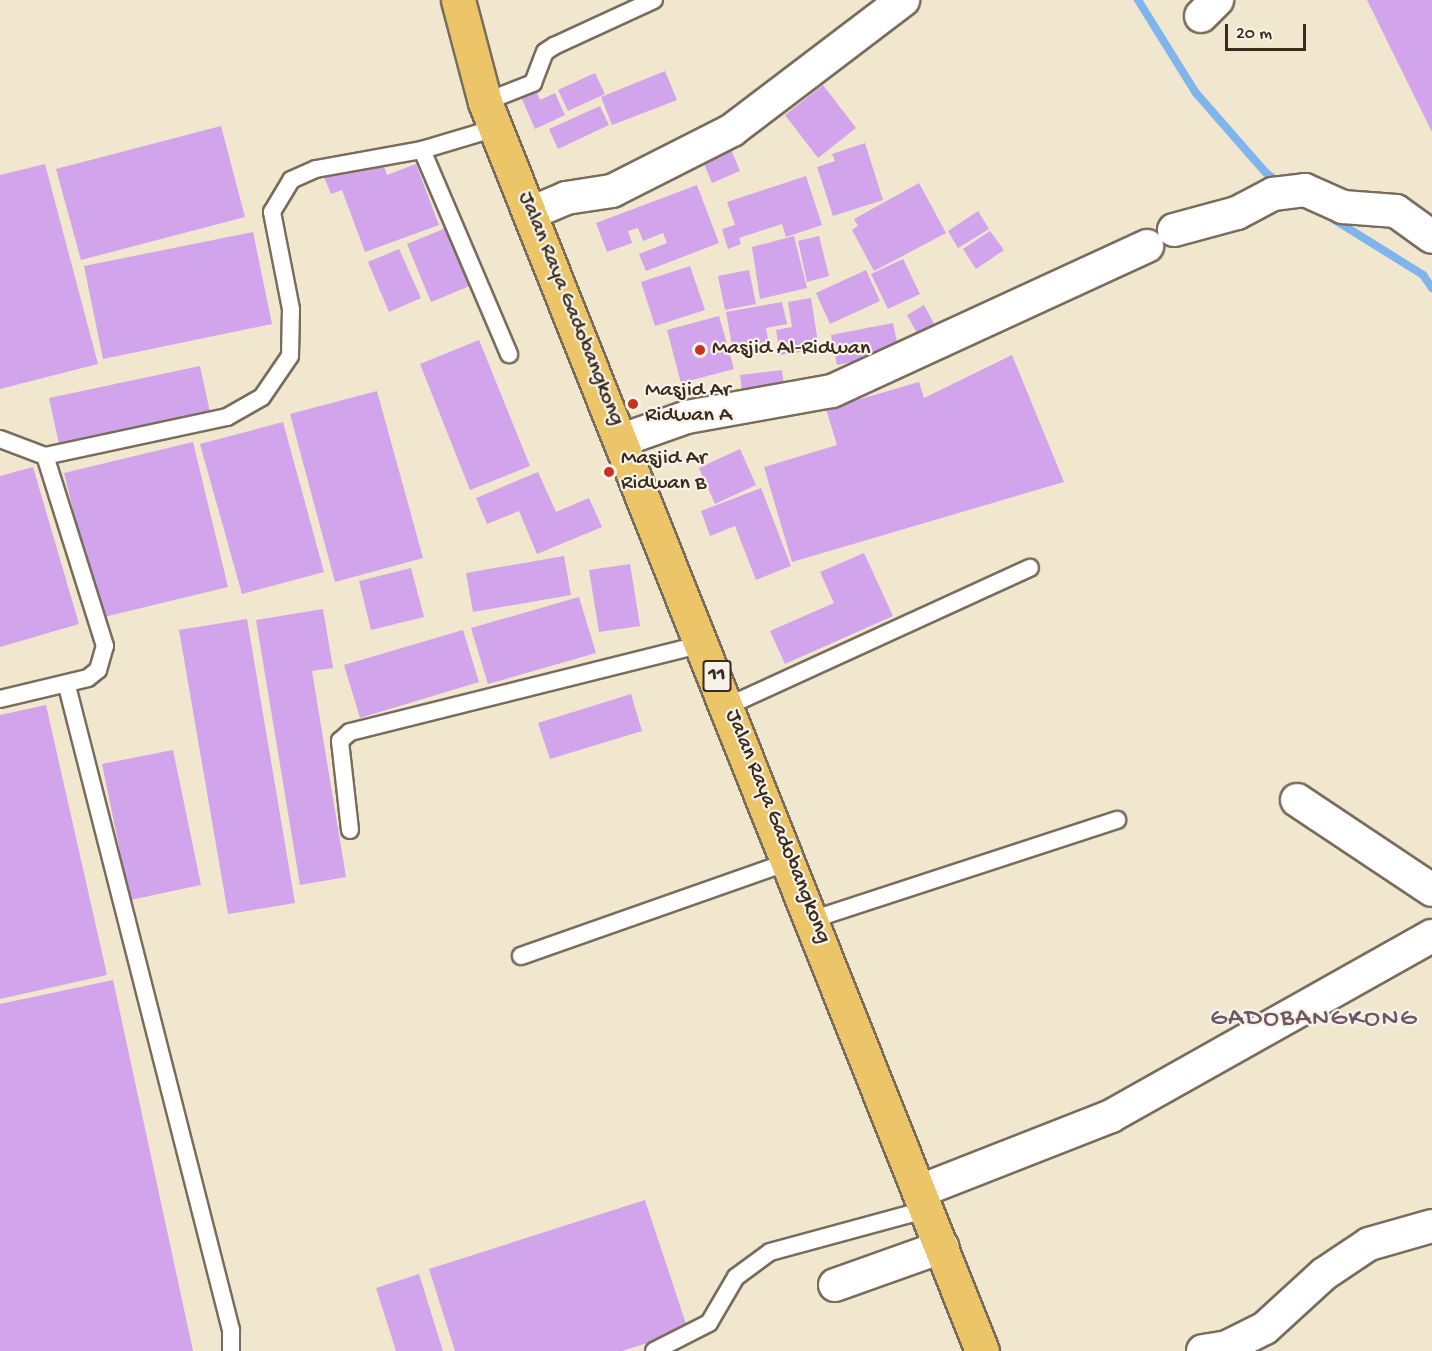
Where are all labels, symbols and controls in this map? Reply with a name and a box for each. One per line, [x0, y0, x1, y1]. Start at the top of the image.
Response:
scale bar [1228, 12, 1309, 50]
text: 20 m [1236, 24, 1272, 45]
street label: Jalan Raya Gadobangkong [511, 188, 629, 430]
place label: Masjid Al-Ridwan [712, 337, 870, 363]
marker: Masjid Al-Ridwan [693, 343, 707, 357]
place label: Masjid Ar Ridwan A [645, 378, 732, 430]
marker: Masjid Ar Ridwan A [626, 397, 640, 411]
place label: Masjid Ar Ridwan B [621, 446, 707, 498]
marker: Masjid Ar Ridwan B [602, 465, 616, 479]
road number: 11 [702, 658, 732, 694]
street label: Jalan Raya Gadobangkong [718, 706, 836, 948]
district label: GADOBANGKONG [1210, 1004, 1418, 1036]

